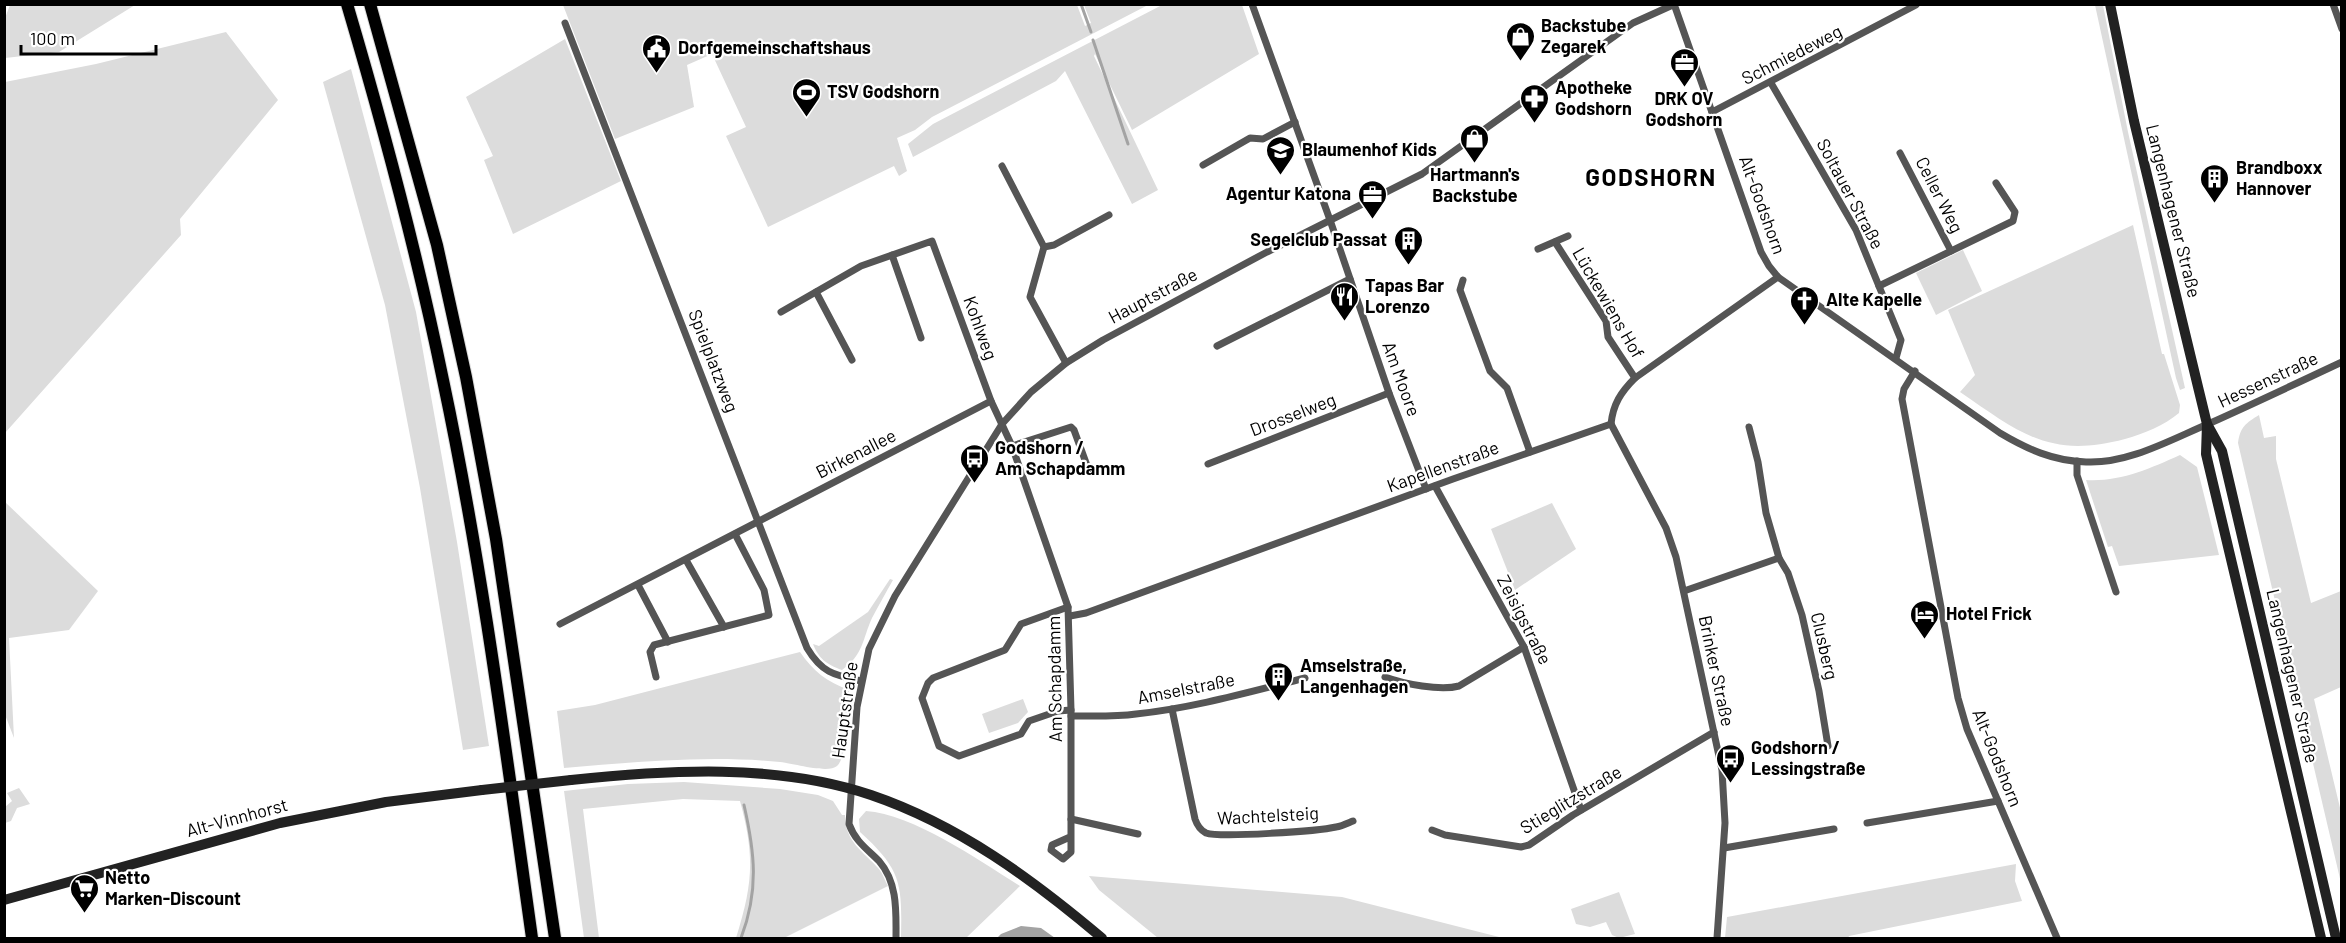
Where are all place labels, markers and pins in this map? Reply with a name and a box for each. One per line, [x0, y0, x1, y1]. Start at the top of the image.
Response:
place label: Backstube Zegarek [1541, 14, 1626, 57]
shop icon: Backstube Zegarek [1504, 20, 1536, 62]
public building icon: Dorfgemeinschaftshaus [641, 32, 673, 74]
place label: Dorfgemeinschaftshaus [678, 36, 871, 58]
office icon: DRK OV Godshorn [1668, 46, 1700, 88]
sports icon: TSV Godshorn [790, 76, 822, 118]
place label: Apotheke Godshorn [1555, 76, 1632, 119]
place label: TSV Godshorn [827, 80, 939, 102]
pharmacy icon: Apotheke Godshorn [1518, 82, 1550, 124]
place label: DRK OV Godshorn [1646, 87, 1722, 130]
shop icon: Hartmann's Backstube [1459, 122, 1491, 164]
school or university icon: Blaumenhof Kids [1265, 134, 1297, 176]
place label: Blaumenhof Kids [1302, 138, 1437, 160]
place label: Brandboxx Hannover [2236, 156, 2323, 199]
building icon: Brandboxx Hannover [2199, 162, 2231, 204]
place label: Hartmann's Backstube [1430, 163, 1520, 206]
office icon: Agentur Katona [1356, 178, 1388, 220]
place label: Agentur Katona [1226, 182, 1351, 204]
building icon: Segelclub Passat [1392, 224, 1424, 266]
place label: Segelclub Passat [1250, 228, 1387, 250]
place label: Tapas Bar Lorenzo [1365, 274, 1444, 317]
restaurant icon: Tapas Bar Lorenzo [1328, 280, 1360, 322]
church icon: Alte Kapelle [1789, 284, 1821, 326]
place label: Alte Kapelle [1826, 288, 1922, 310]
place label: Godshorn / Am Schapdamm [995, 436, 1125, 479]
bus stop icon: Godshorn / Am Schapdamm [958, 442, 990, 484]
hotel icon: Hotel Frick [1909, 598, 1941, 640]
place label: Hotel Frick [1946, 602, 2032, 624]
place label: Amselstraße, Langenhagen [1300, 654, 1408, 697]
building icon: Amselstraße, Langenhagen [1263, 660, 1295, 702]
place label: Godshorn / Lessingstraße [1751, 736, 1866, 779]
bus stop icon: Godshorn / Lessingstraße [1714, 742, 1746, 784]
place label: Netto Marken-Discount [105, 866, 241, 909]
supermarket icon: Netto Marken-Discount [68, 872, 100, 914]

